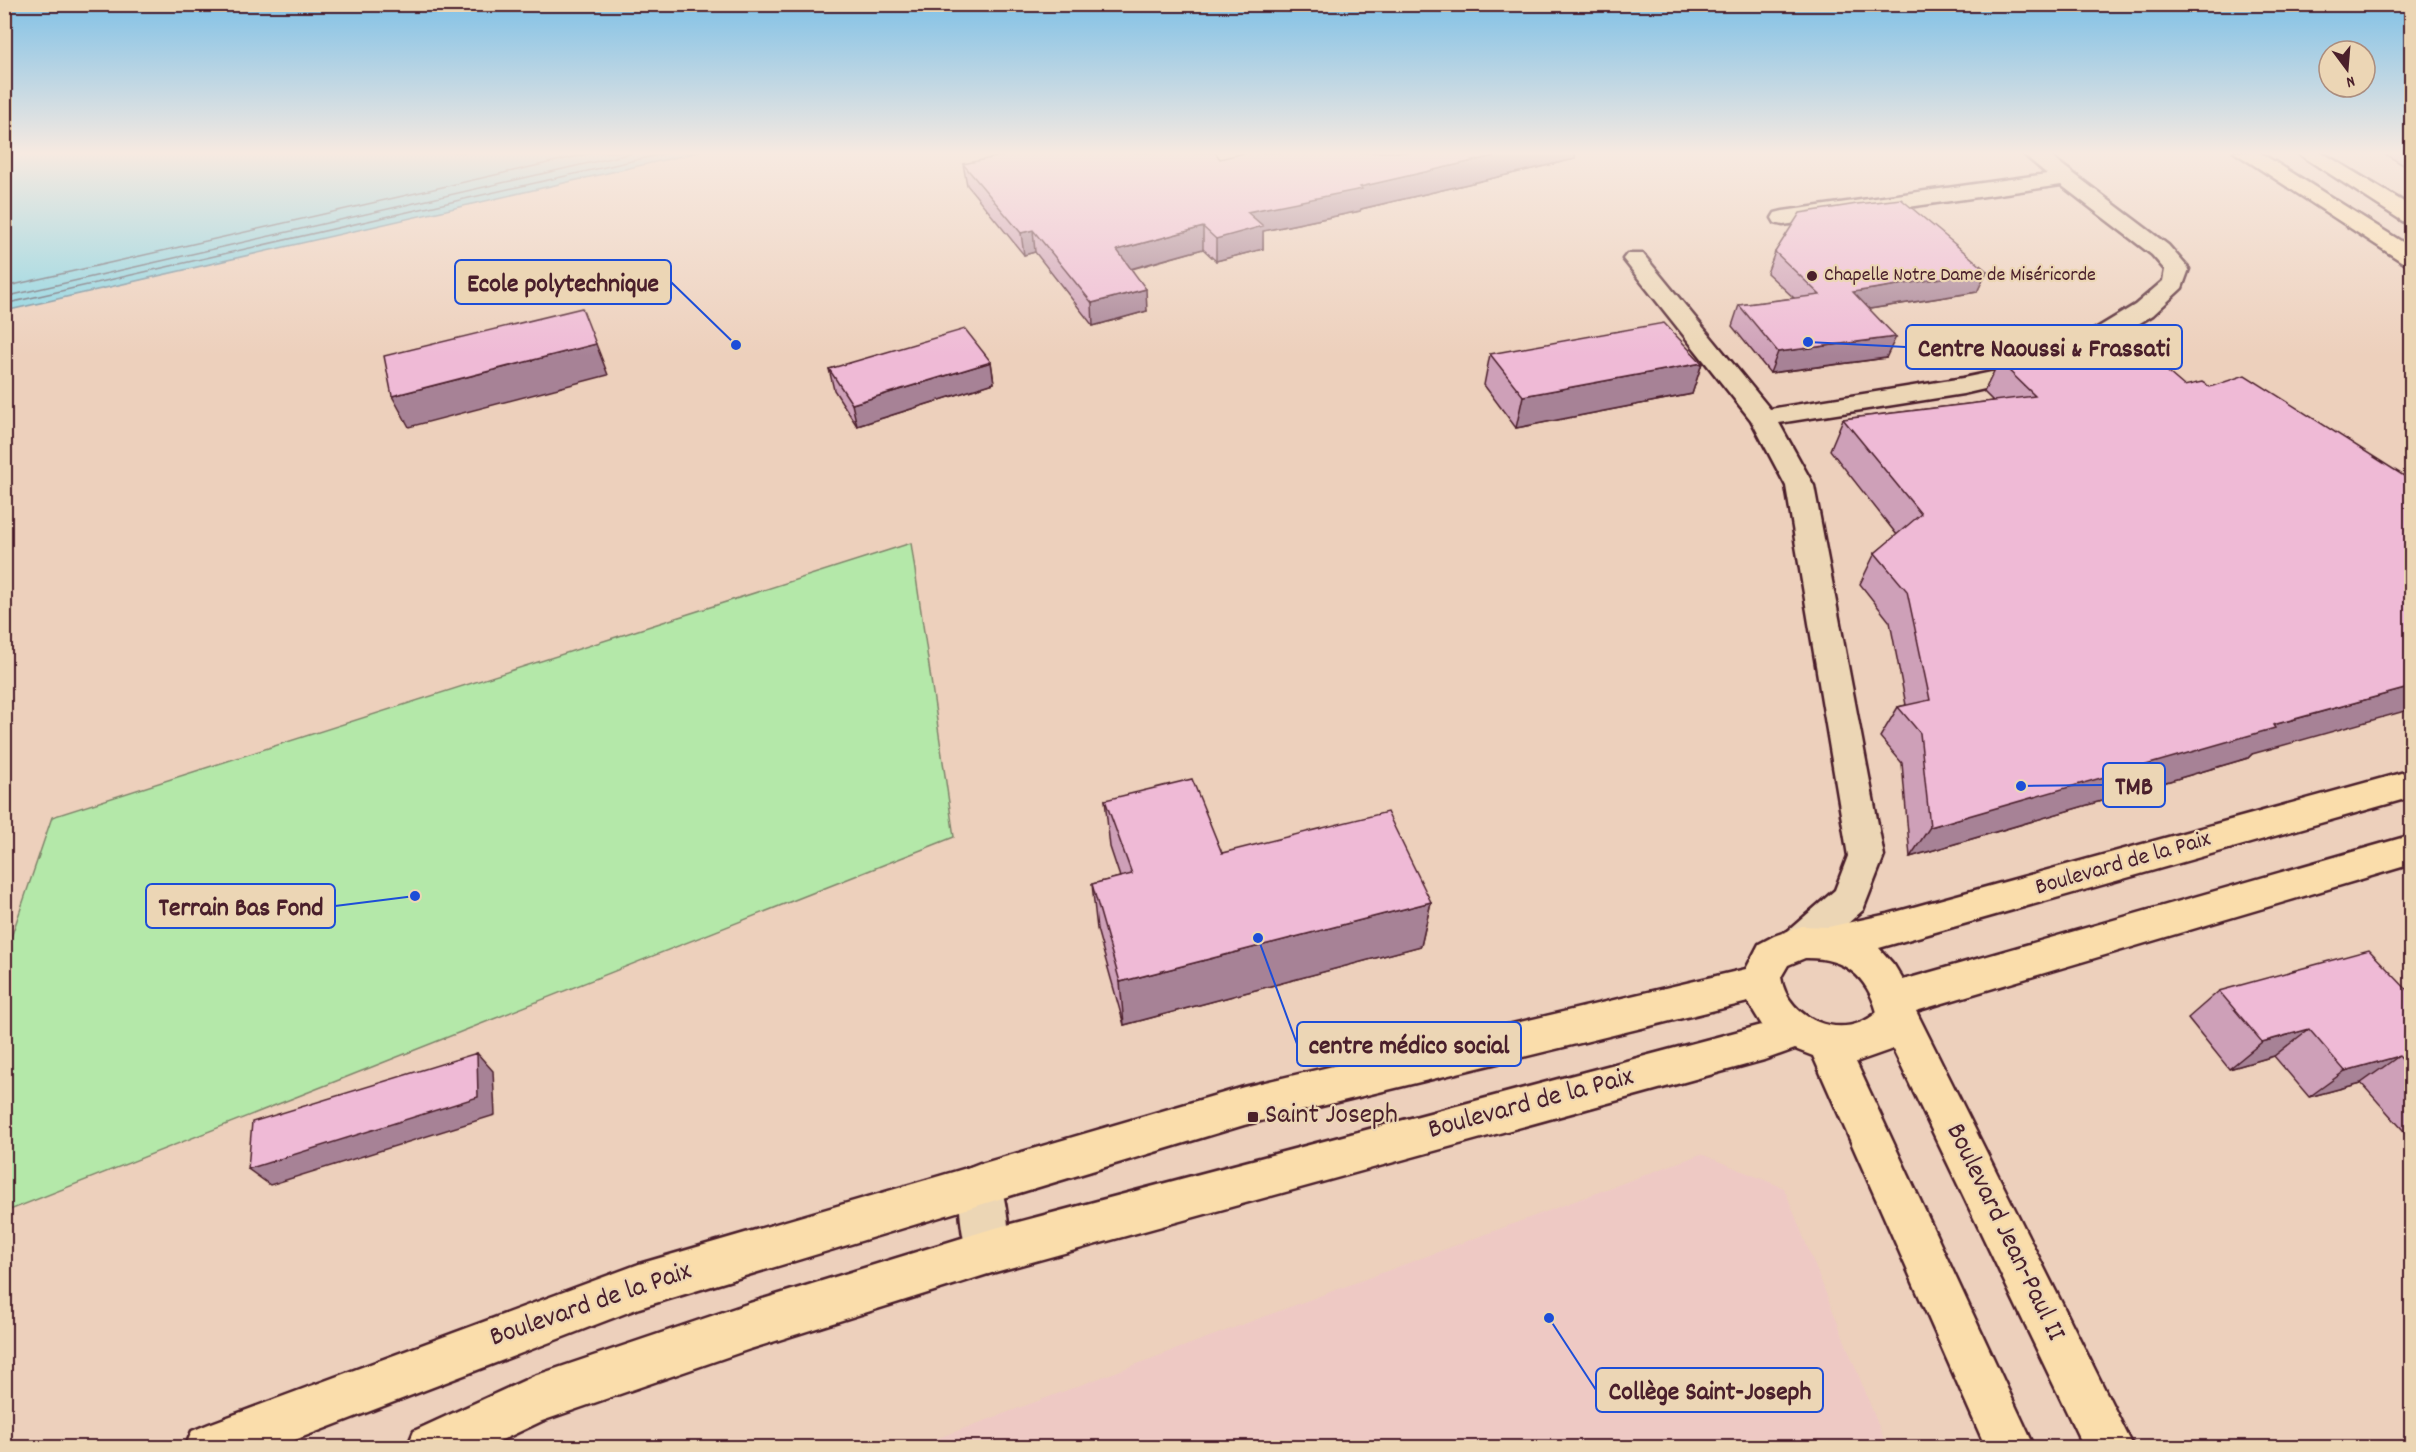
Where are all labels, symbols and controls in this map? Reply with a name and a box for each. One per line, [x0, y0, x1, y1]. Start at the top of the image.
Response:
north arrow [2317, 39, 2377, 99]
text: N [2343, 69, 2357, 93]
callout: Ecole polytechnique [455, 260, 671, 304]
place label: Chapelle Notre Dame de Miséricorde [1824, 262, 2096, 290]
text: Ecole polytechnique [467, 267, 659, 304]
marker: Chapelle Notre Dame de Miséricorde [1805, 269, 1819, 283]
callout: Centre Naoussi & Frassati [1906, 325, 2182, 369]
text: Centre Naoussi & Frassati [1918, 332, 2171, 369]
callout: TMB [2103, 763, 2165, 807]
text: TMB [2115, 770, 2153, 807]
street label: Boulevard de la Paix [2031, 823, 2215, 905]
callout: Terrain Bas Fond [146, 884, 335, 928]
text: Terrain Bas Fond [159, 891, 323, 928]
callout: centre médico social [1297, 1022, 1521, 1066]
text: centre médico social [1309, 1029, 1510, 1066]
street label: Boulevard de la Paix [1424, 1058, 1638, 1152]
place label: Saint Joseph [1265, 1097, 1398, 1137]
marker: Saint Joseph [1246, 1110, 1260, 1124]
street label: Boulevard Jean-Paul II [1934, 1117, 2074, 1349]
street label: Boulevard de la Paix [485, 1253, 697, 1359]
callout: Collège Saint-Joseph [1596, 1368, 1823, 1412]
text: Collège Saint-Joseph [1608, 1375, 1812, 1412]

